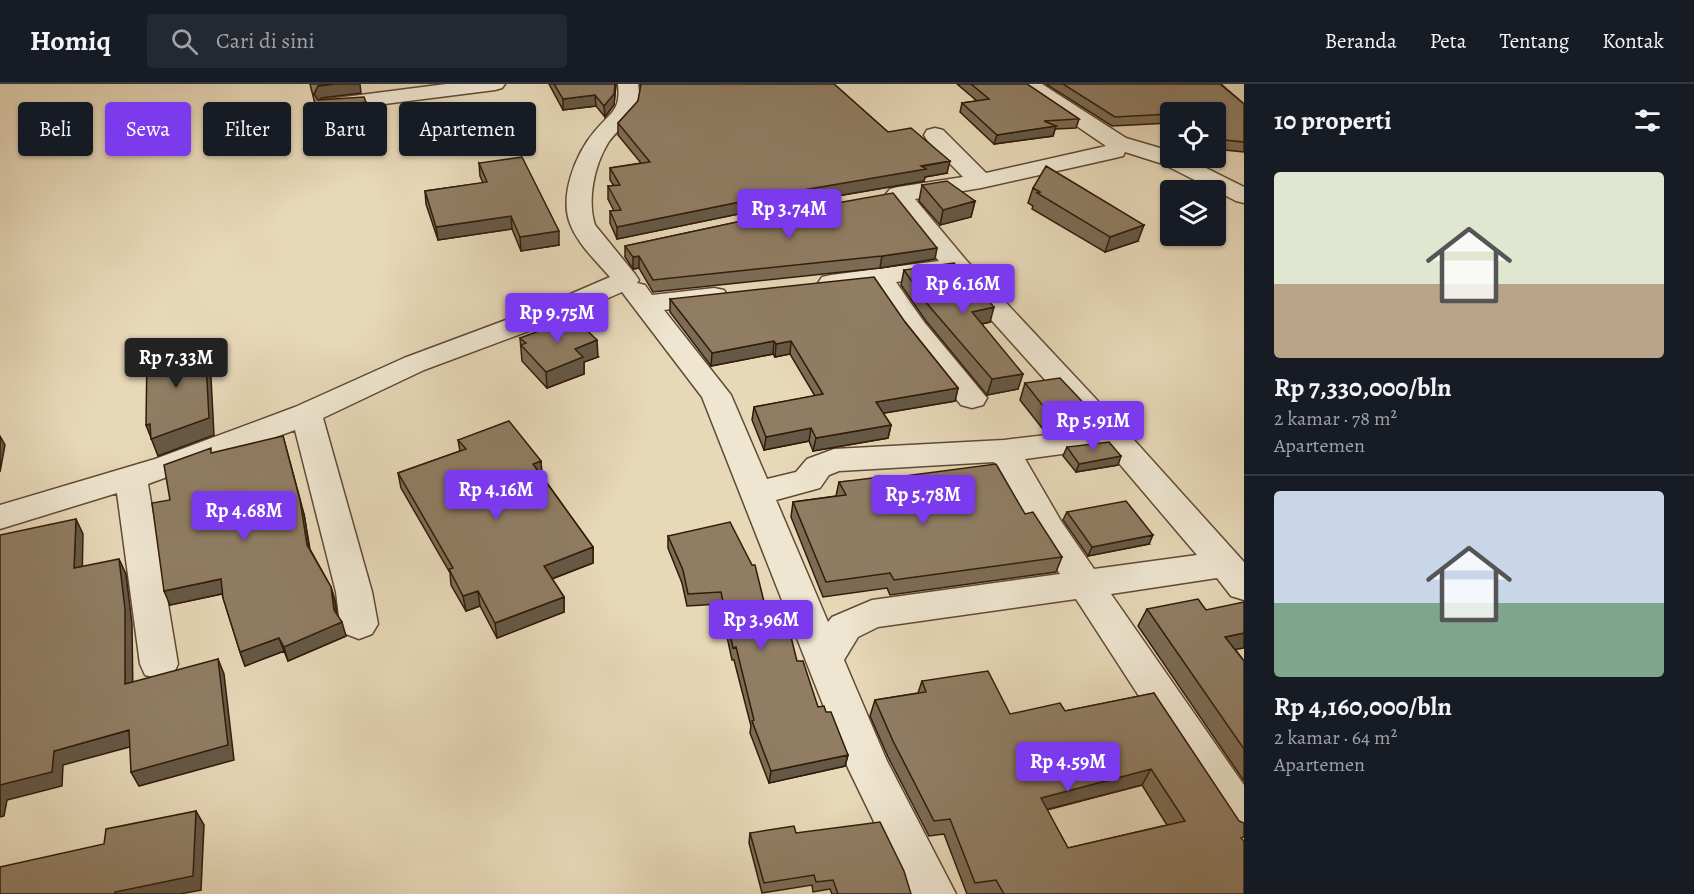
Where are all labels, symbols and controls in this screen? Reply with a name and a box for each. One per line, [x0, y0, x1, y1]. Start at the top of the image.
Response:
search box [147, 14, 567, 68]
text: Homiq [30, 22, 111, 60]
icon: search [168, 25, 201, 58]
text: Cari di sini [216, 26, 315, 56]
text: Beranda [1325, 27, 1397, 55]
text: Peta [1430, 27, 1466, 55]
text: Tentang [1499, 27, 1569, 55]
text: Kontak [1602, 27, 1664, 55]
chip: Beli [18, 102, 93, 156]
chip: Sewa [105, 102, 191, 156]
chip: Filter [203, 102, 291, 156]
chip: Baru [303, 102, 387, 156]
chip: Apartemen [399, 102, 536, 156]
map controls [1160, 102, 1226, 246]
button: locate [1160, 102, 1226, 168]
text: 10 properti [1274, 103, 1392, 138]
icon: filters [1631, 104, 1664, 137]
button: layers [1160, 180, 1226, 246]
pin: Rp 3.74M [727, 189, 851, 240]
text: Rp 3.74M [751, 195, 827, 222]
icon: home [1415, 211, 1523, 319]
pin: Rp 6.16M [901, 264, 1025, 315]
text: Rp 6.16M [926, 270, 1000, 297]
pin: Rp 9.75M [495, 293, 619, 344]
text: Rp 9.75M [519, 299, 595, 326]
pin: Rp 7.33M [114, 338, 238, 389]
text: Rp 7.33M [139, 344, 213, 371]
text: Rp 7,330,000/bln [1274, 370, 1452, 405]
pin: Rp 5.91M [1031, 401, 1155, 452]
text: 2 kamar · 78 m² [1274, 405, 1397, 432]
text: Rp 5.91M [1056, 407, 1130, 434]
text: Apartemen [1274, 432, 1365, 459]
pin: Rp 4.16M [434, 470, 558, 521]
pin: Rp 5.78M [861, 475, 985, 526]
text: Rp 4.16M [459, 476, 533, 503]
text: Rp 5.78M [885, 481, 961, 508]
pin: Rp 4.68M [182, 491, 306, 542]
text: Rp 4.68M [205, 497, 283, 524]
icon: home [1415, 530, 1523, 638]
pin: Rp 3.96M [699, 600, 823, 651]
text: Rp 3.96M [723, 606, 799, 633]
text: Rp 4,160,000/bln [1274, 689, 1452, 724]
text: 2 kamar · 64 m² [1274, 724, 1397, 751]
pin: Rp 4.59M [1006, 742, 1130, 793]
text: Rp 4.59M [1030, 748, 1106, 775]
text: Apartemen [1274, 751, 1365, 778]

